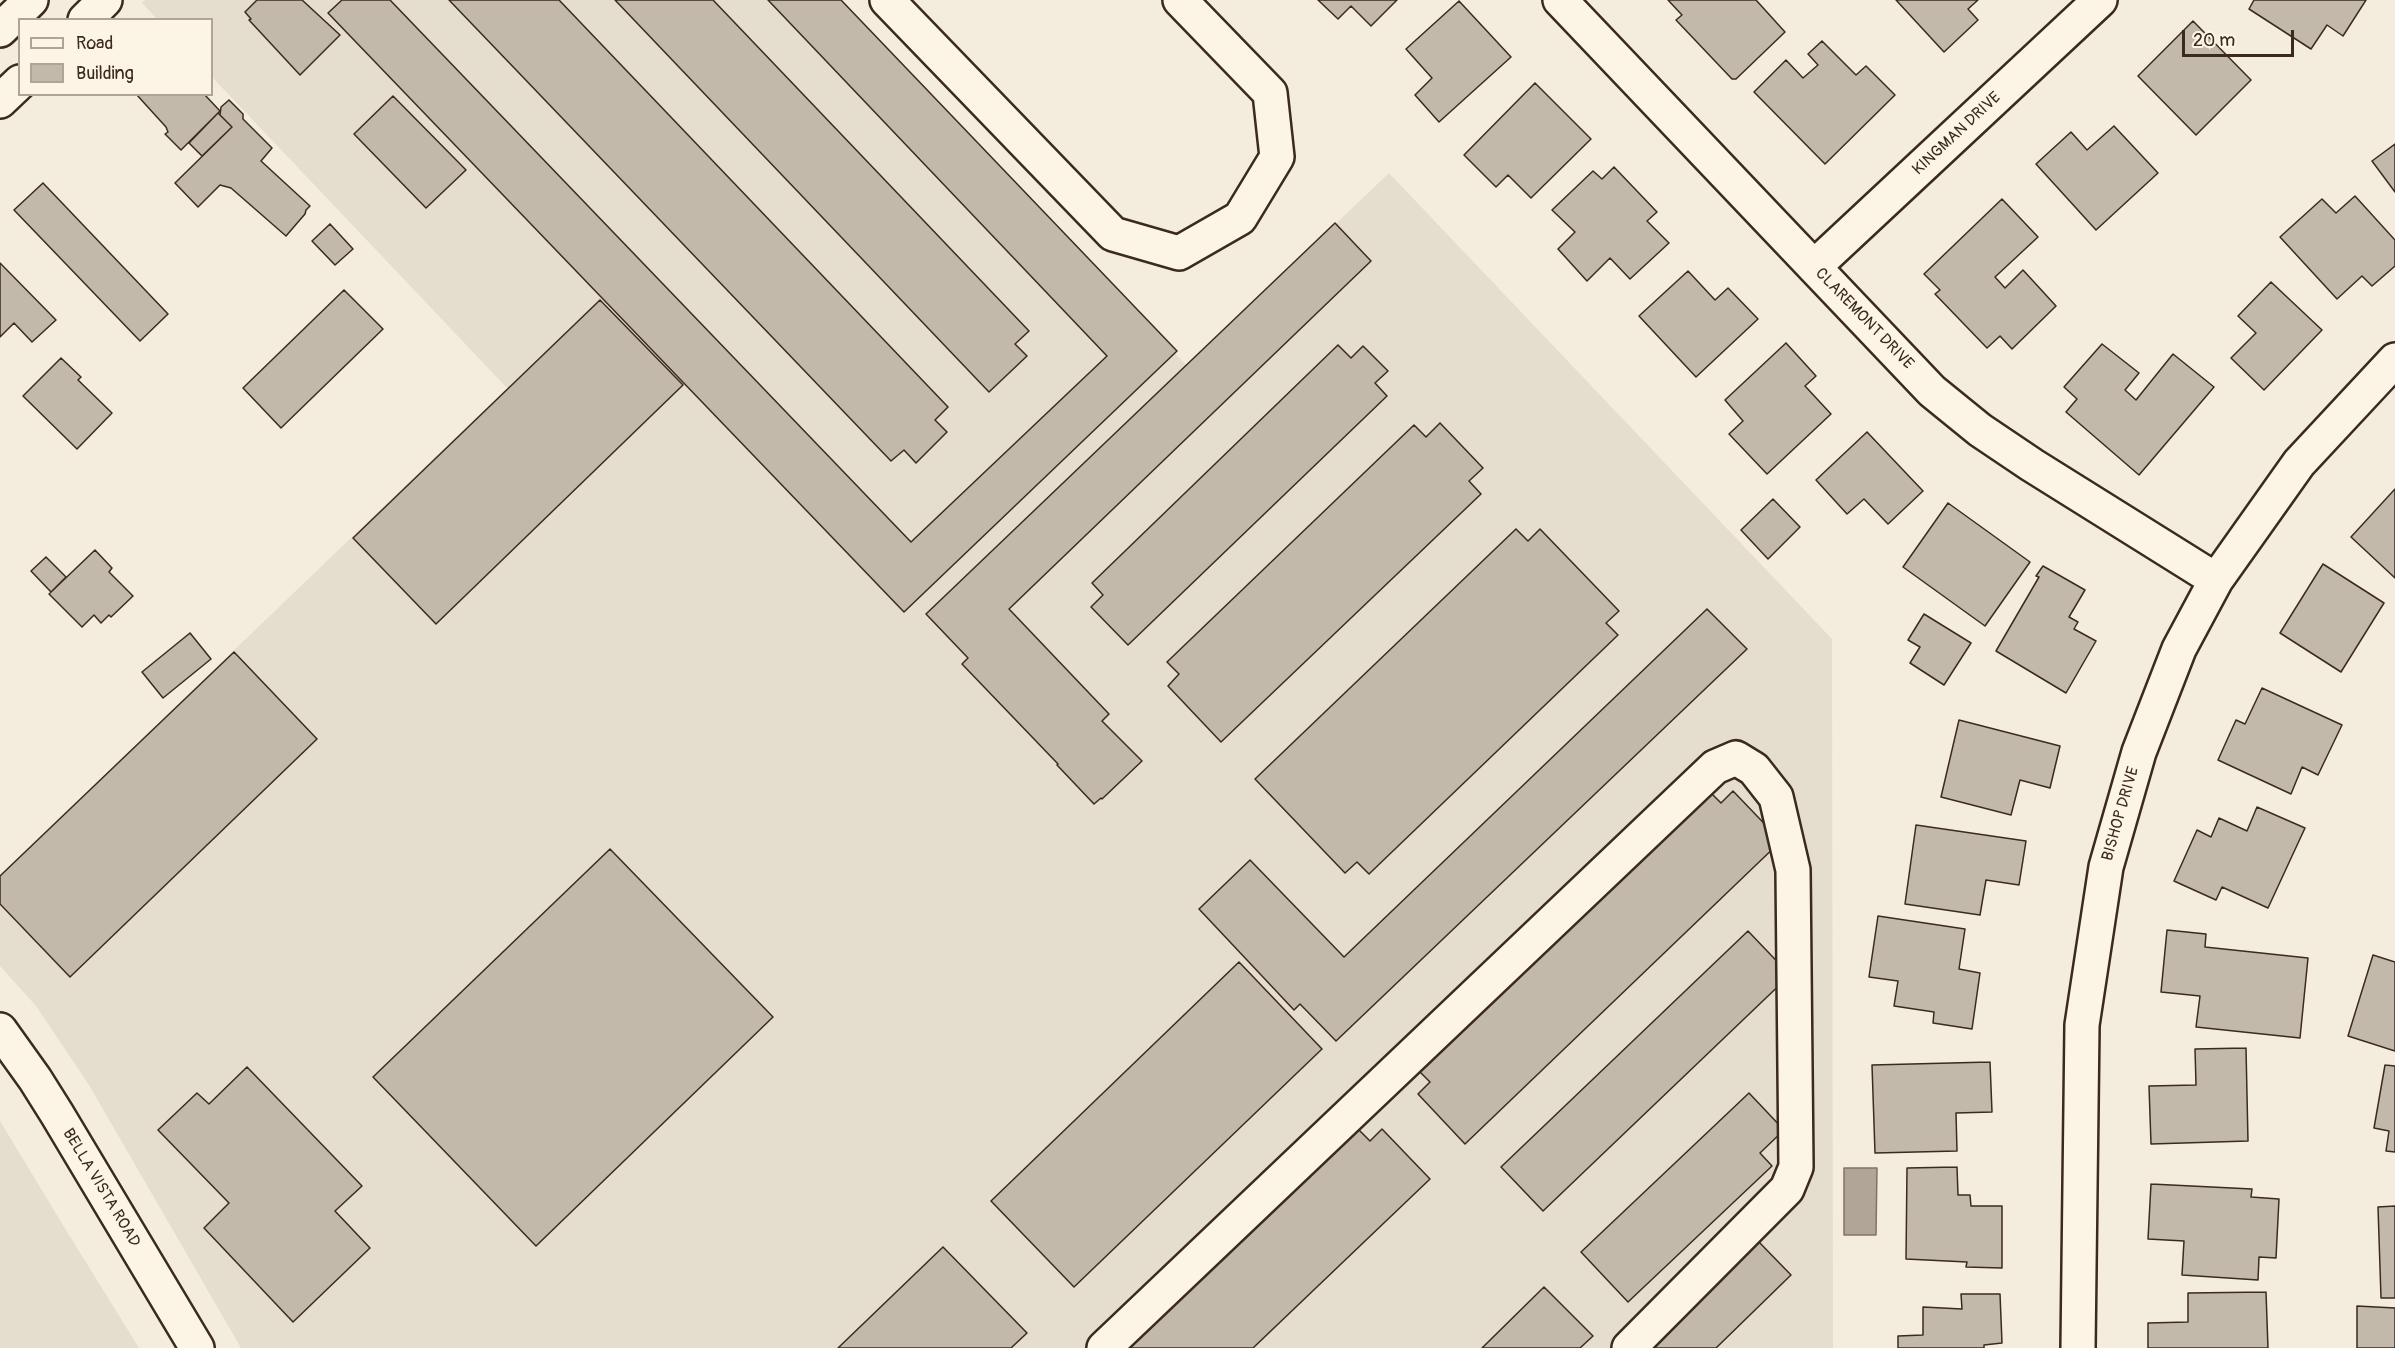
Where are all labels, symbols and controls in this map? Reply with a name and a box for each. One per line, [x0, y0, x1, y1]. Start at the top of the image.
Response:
legend [18, 18, 213, 96]
scale bar [2185, 18, 2298, 56]
text: 20 m [2193, 29, 2235, 52]
text: Road [76, 32, 113, 55]
text: Building [76, 62, 134, 85]
street label: KINGMAN DRIVE [1909, 88, 2005, 180]
street label: CLAREMONT DRIVE [1811, 264, 1917, 374]
street label: BISHOP DRIVE [2098, 765, 2144, 863]
street label: BELLA VISTA ROAD [58, 1125, 144, 1251]

